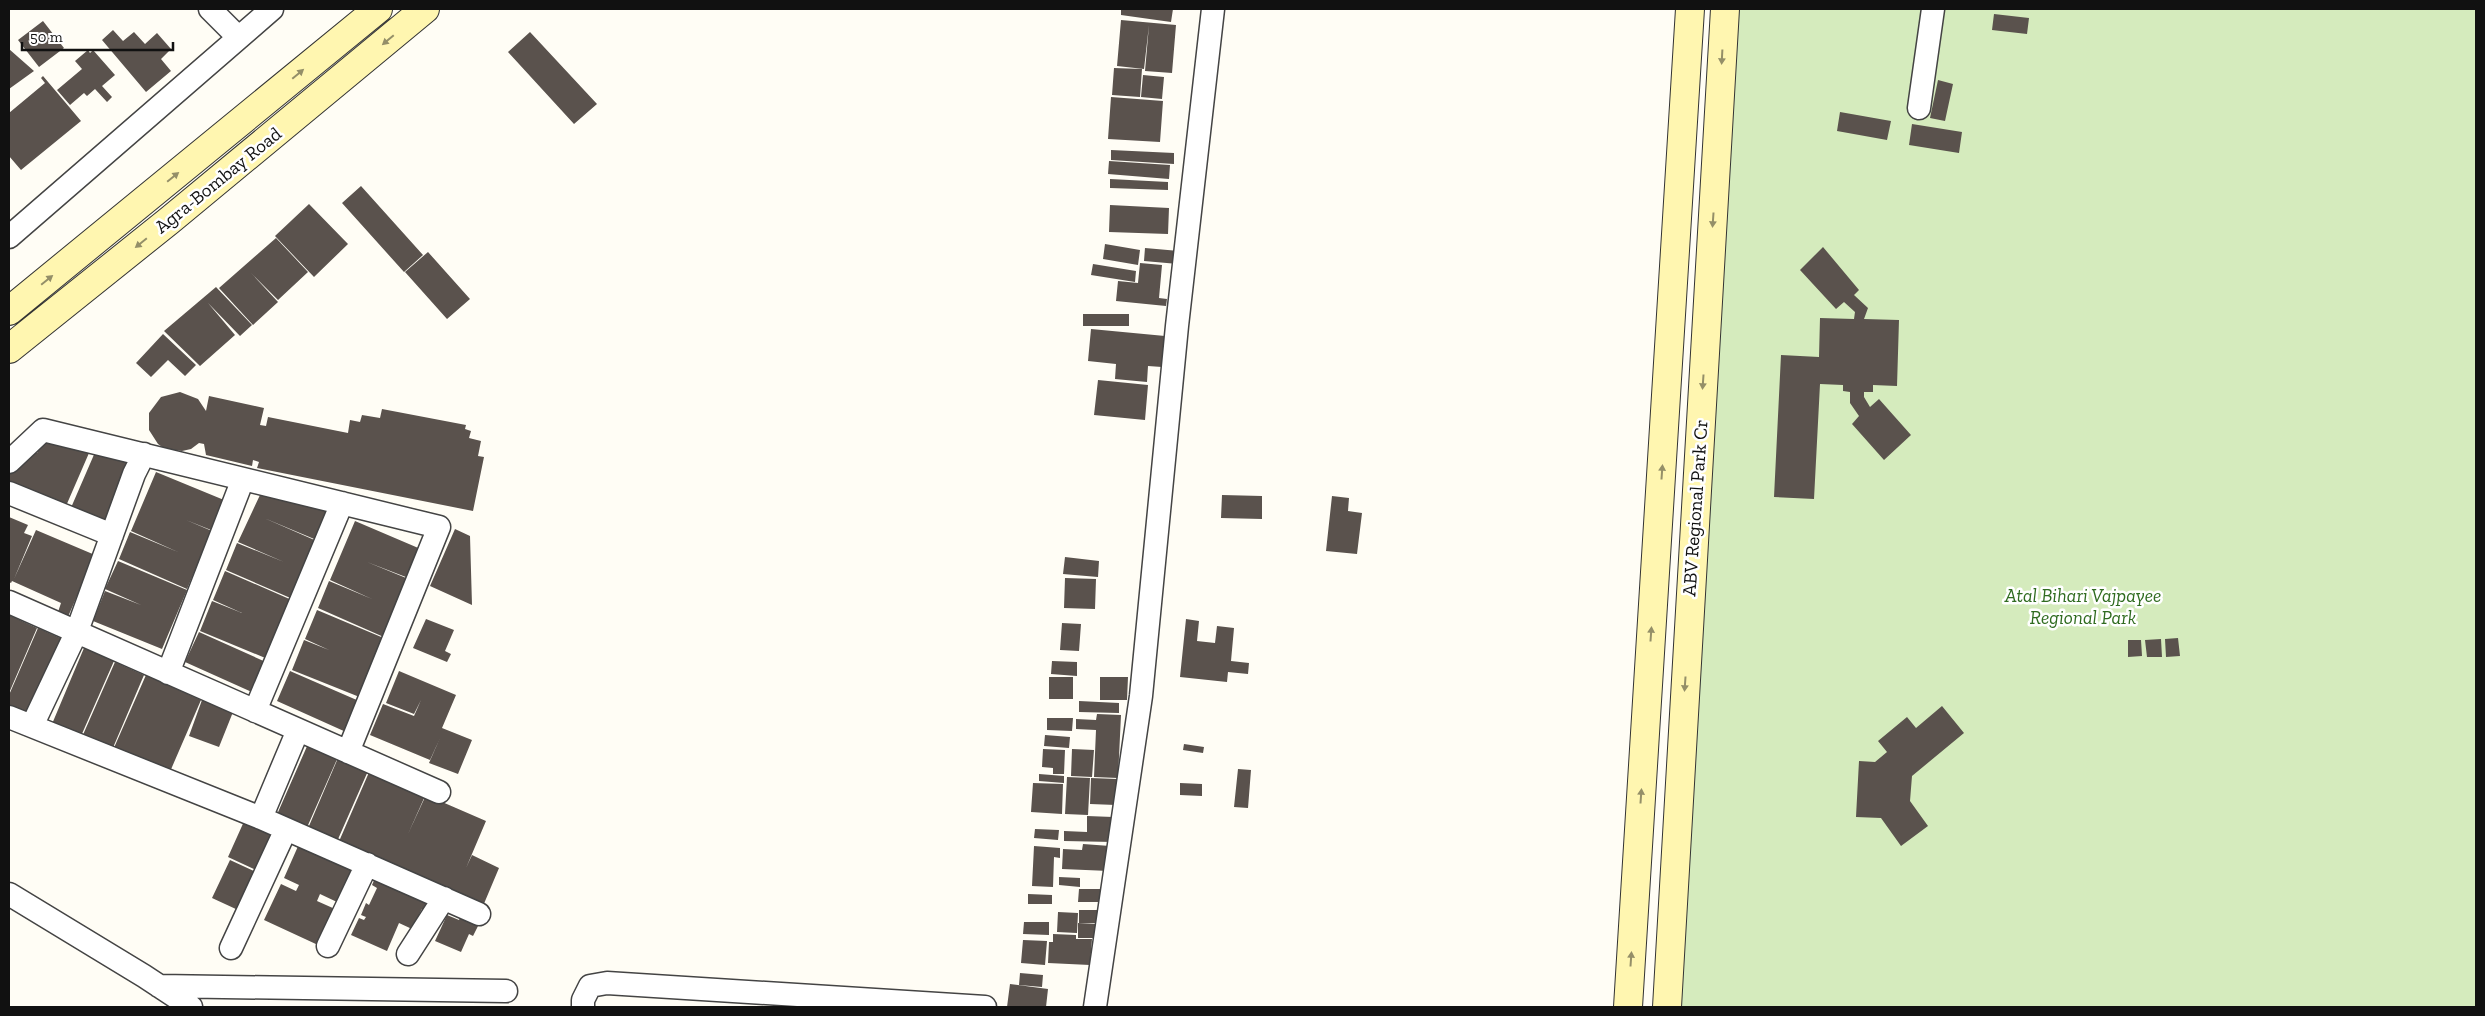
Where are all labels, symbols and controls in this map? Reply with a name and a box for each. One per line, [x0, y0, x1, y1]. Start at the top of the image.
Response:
scale bar [22, 20, 174, 52]
text: 50 m [30, 28, 63, 46]
one-way arrow [382, 34, 395, 45]
one-way arrow [1718, 50, 1726, 66]
one-way arrow [292, 69, 305, 80]
street label: Agra-Bombay Road [150, 121, 286, 238]
one-way arrow [166, 172, 179, 183]
one-way arrow [1709, 212, 1717, 228]
one-way arrow [135, 238, 148, 249]
one-way arrow [40, 274, 53, 285]
one-way arrow [1699, 374, 1707, 390]
street label: ABV Regional Park Cr [1677, 419, 1713, 597]
one-way arrow [1658, 464, 1666, 480]
park label: Atal Bihari Vajpayee Regional Park [2004, 584, 2161, 629]
one-way arrow [1648, 626, 1656, 642]
one-way arrow [1680, 676, 1688, 692]
one-way arrow [1638, 788, 1646, 804]
one-way arrow [1628, 950, 1636, 966]

